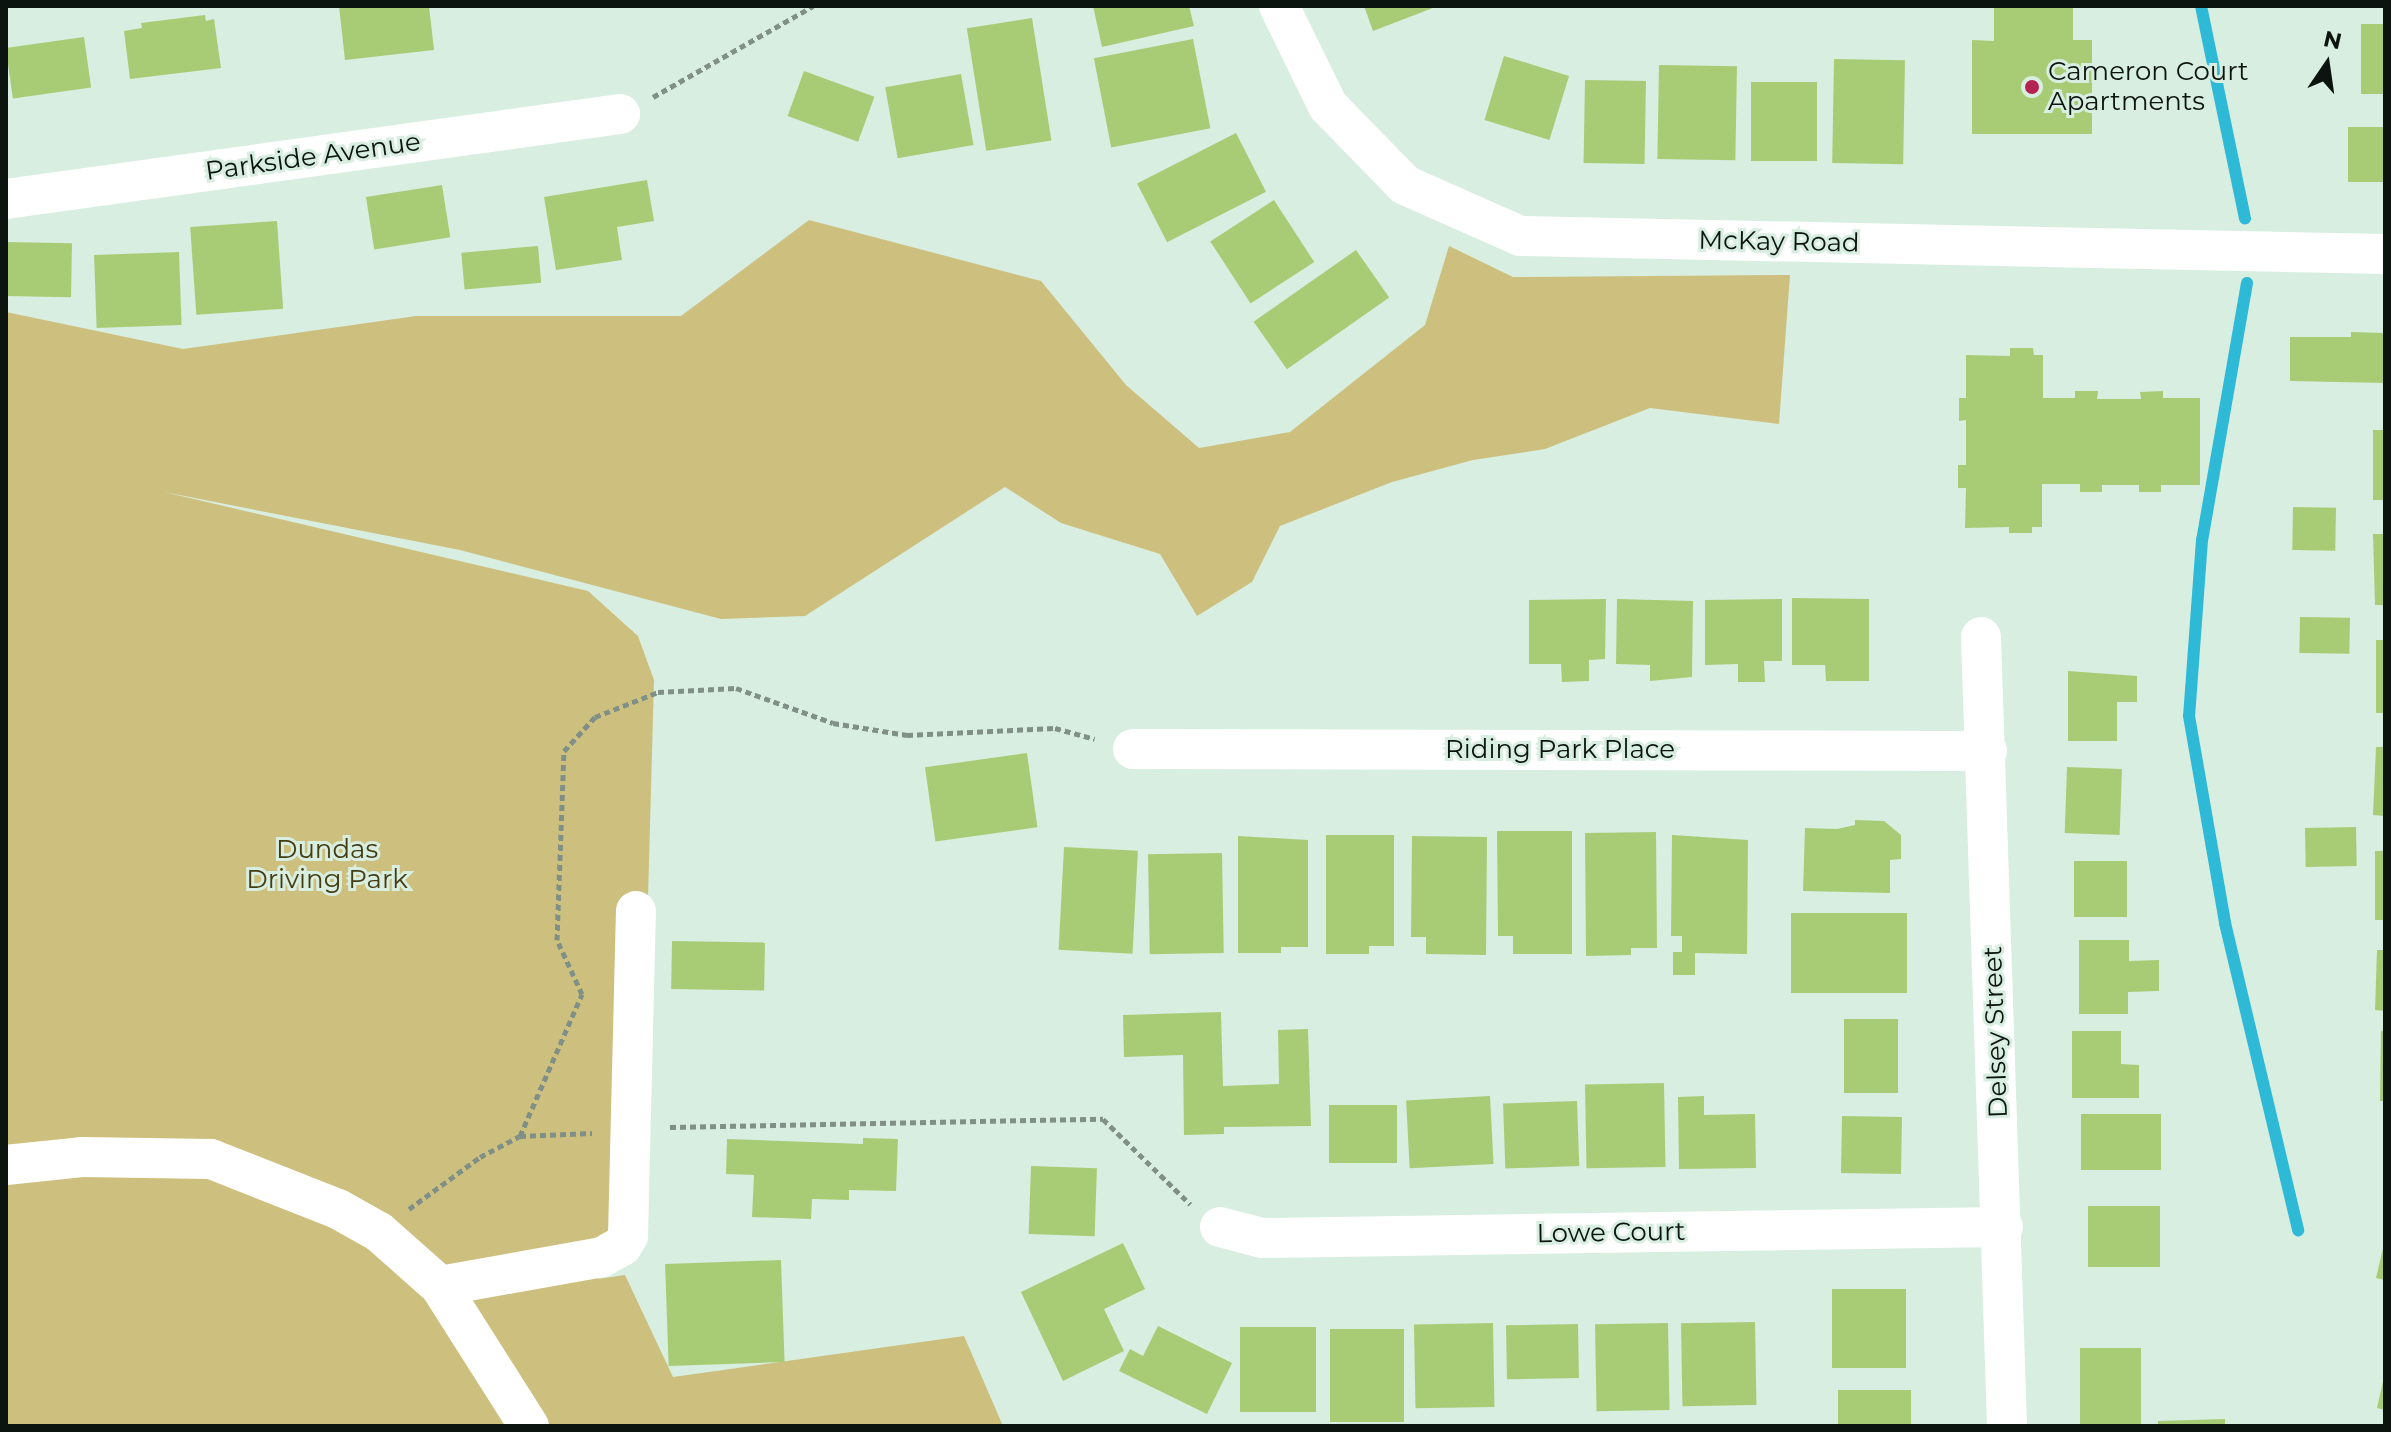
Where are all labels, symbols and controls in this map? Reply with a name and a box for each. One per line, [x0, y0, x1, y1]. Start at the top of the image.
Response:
north arrow [2287, 24, 2367, 104]
text: N [2321, 25, 2344, 55]
place label: Cameron Court Apartments [2048, 56, 2249, 118]
marker: Cameron Court Apartments [2023, 78, 2041, 96]
street label: Parkside Avenue [203, 126, 423, 188]
street label: McKay Road [1698, 225, 1860, 259]
street label: Riding Park Place [1445, 734, 1675, 766]
park label: Dundas Driving Park [246, 834, 408, 896]
street label: Delsey Street [1977, 946, 2015, 1118]
street label: Lowe Court [1536, 1216, 1686, 1250]

